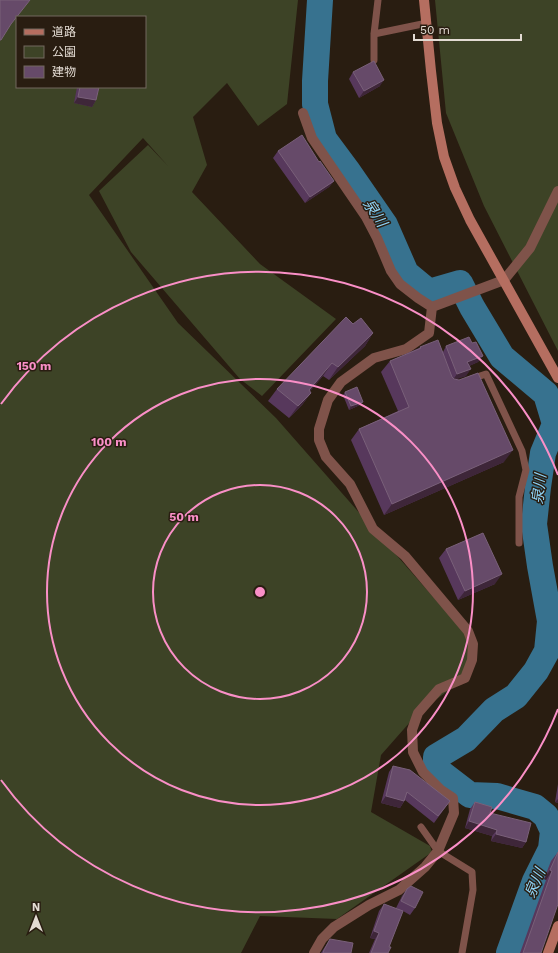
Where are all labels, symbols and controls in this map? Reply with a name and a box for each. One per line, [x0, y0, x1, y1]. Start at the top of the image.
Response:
legend [16, 16, 146, 88]
scale bar [414, 16, 521, 42]
text: 50 m [420, 23, 450, 37]
text: 道路 [52, 25, 76, 39]
text: 公園 [52, 45, 76, 59]
text: 建物 [52, 65, 76, 79]
water label: 泉川 [359, 196, 392, 232]
text: 150 m [17, 359, 51, 373]
text: 100 m [91, 435, 127, 449]
water label: 泉川 [528, 471, 550, 505]
text: 50 m [169, 510, 199, 524]
centre of rings [253, 585, 267, 599]
water label: 泉川 [521, 864, 550, 900]
north arrow [16, 897, 56, 937]
text: N [32, 901, 40, 914]

